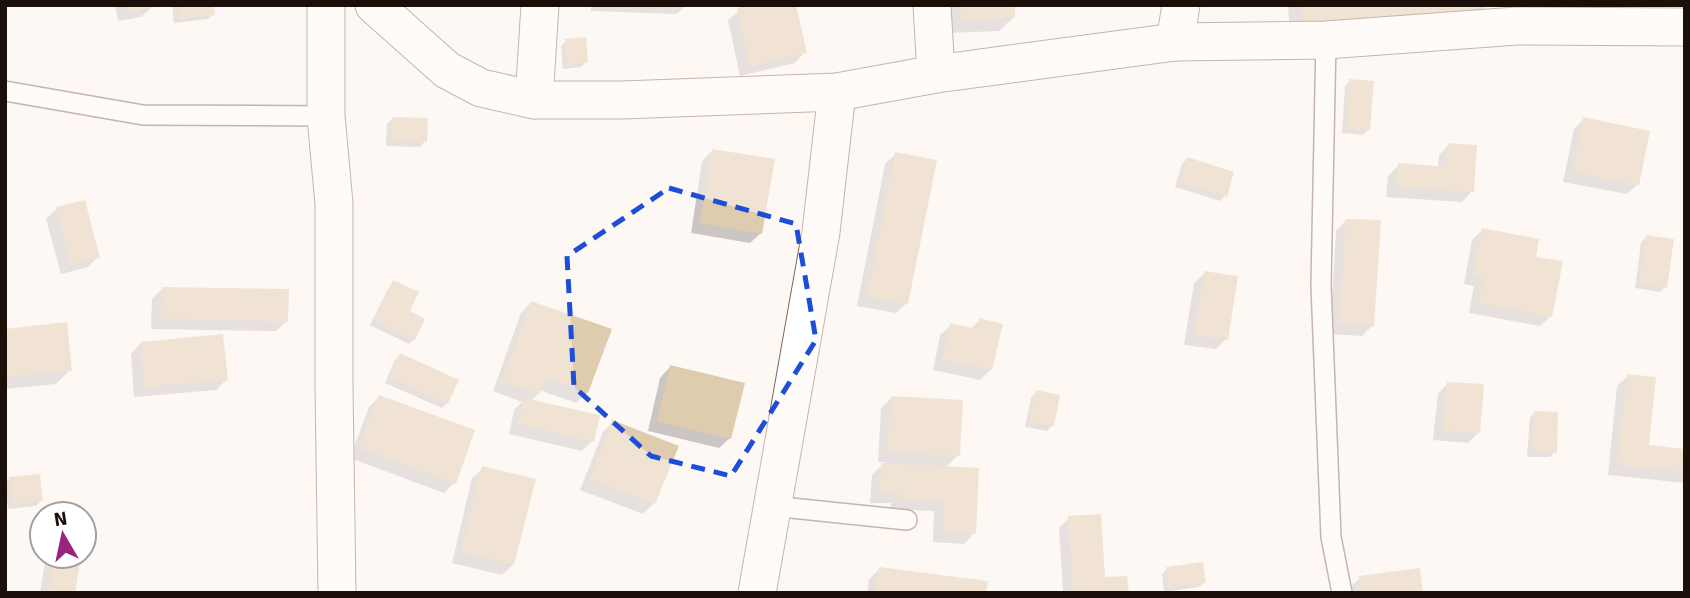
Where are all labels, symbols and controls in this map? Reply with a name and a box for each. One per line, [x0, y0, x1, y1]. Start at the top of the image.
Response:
north arrow [28, 500, 98, 570]
text: N [52, 506, 69, 532]

